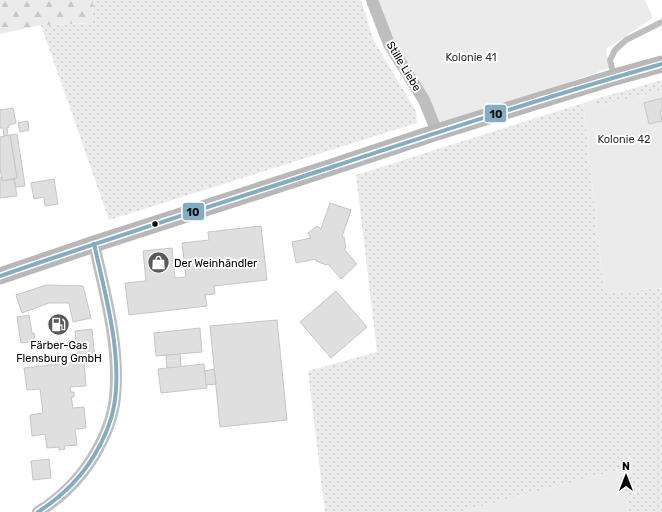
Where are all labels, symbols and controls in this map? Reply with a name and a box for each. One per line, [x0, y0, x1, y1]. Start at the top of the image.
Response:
street label: Stille Liebe [384, 39, 423, 93]
park label: Kolonie 41 [445, 51, 497, 64]
line badge: 10 [484, 104, 507, 123]
text: 10 [490, 108, 502, 121]
park label: Kolonie 42 [597, 133, 651, 146]
line badge: 10 [182, 202, 205, 221]
text: 10 [187, 206, 199, 219]
unlabelled marker [150, 219, 160, 229]
shop icon: Der Weinhändler [146, 250, 172, 276]
place label: Der Weinhändler [174, 257, 258, 270]
fuel station icon: Färber-Gas Flensburg GmbH [46, 312, 72, 338]
place label: Färber-Gas Flensburg GmbH [16, 339, 102, 365]
north arrow [606, 456, 646, 496]
text: N [622, 460, 630, 473]

